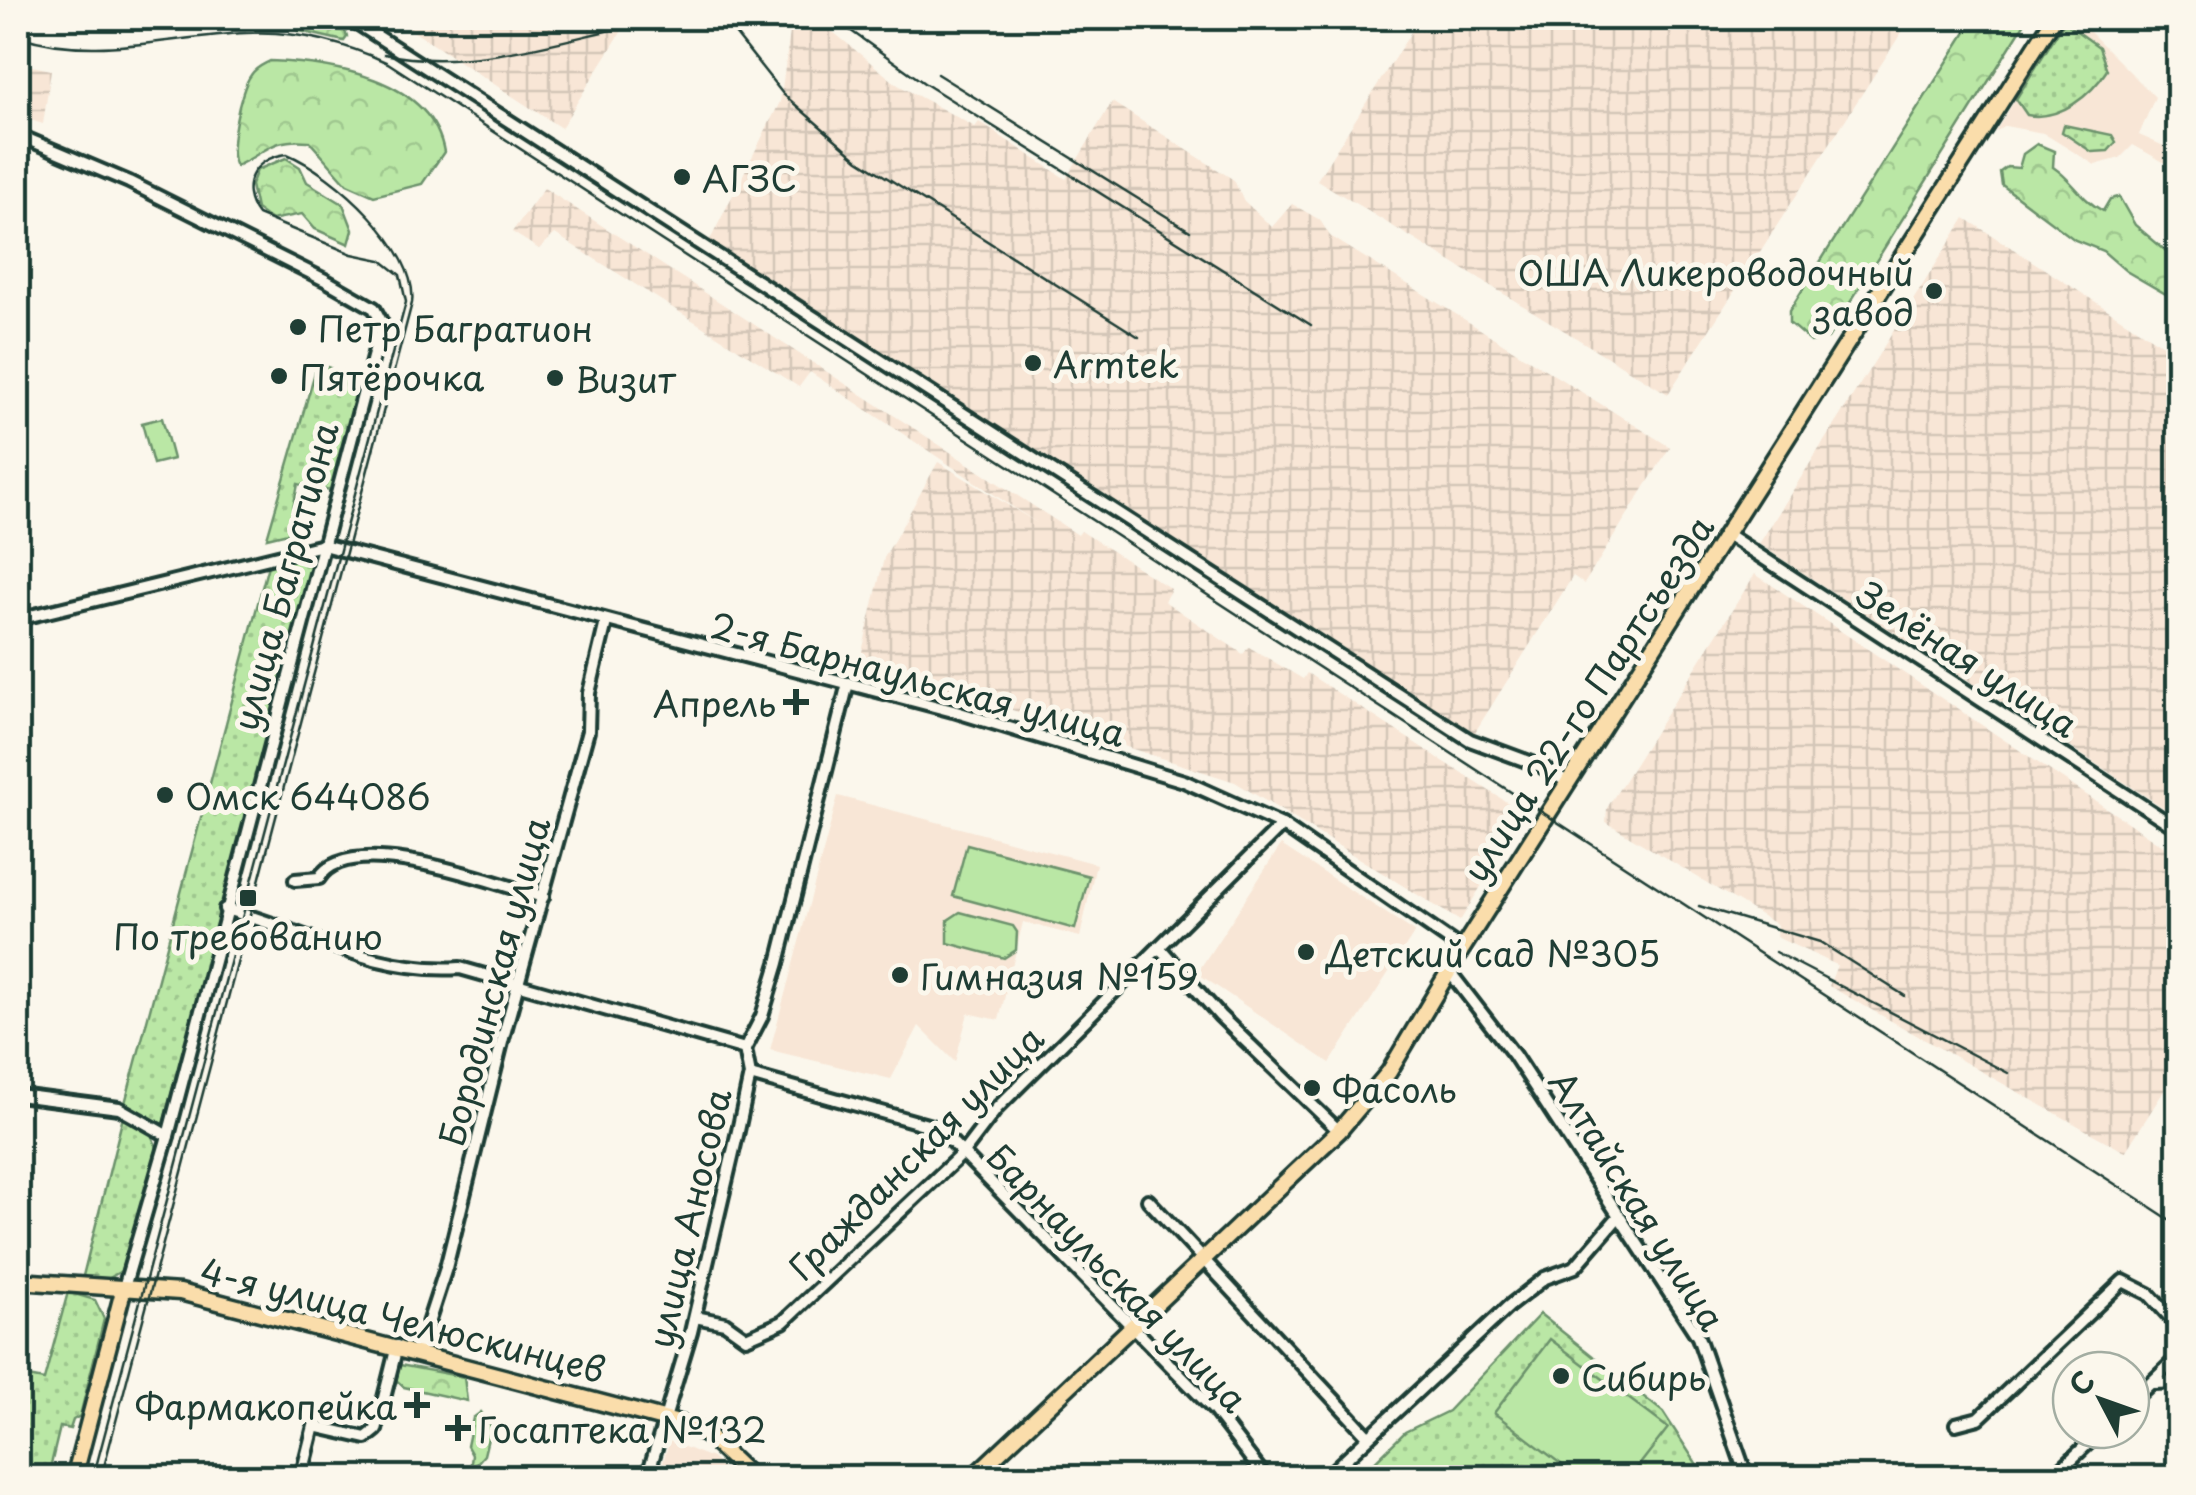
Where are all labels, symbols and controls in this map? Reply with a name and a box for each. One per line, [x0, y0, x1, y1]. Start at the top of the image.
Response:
place label: АГЗС [702, 151, 797, 204]
marker: АГЗС [671, 166, 693, 188]
place label: ОША Ликероводочный завод [1517, 245, 1914, 338]
marker: ОША Ликероводочный завод [1923, 280, 1945, 302]
place label: Петр Багратион [318, 301, 593, 354]
marker: Петр Багратион [287, 316, 309, 338]
place label: Armtek [1053, 337, 1179, 390]
place label: Пятёрочка [299, 350, 484, 403]
place label: Визит [575, 352, 677, 405]
marker: Armtek [1022, 352, 1044, 374]
marker: Пятёрочка [268, 365, 290, 387]
marker: Визит [544, 367, 566, 389]
street label: улица Багратиона [217, 416, 351, 736]
street label: улица 22-го Партсъезда [1448, 504, 1726, 892]
street label: Зелёная улица [1847, 567, 2089, 749]
street label: 2-я Барнаульская улица [705, 597, 1131, 759]
place label: Апрель [653, 676, 776, 729]
marker: Апрель [785, 691, 807, 713]
place label: Омск 644086 [185, 769, 431, 822]
marker: Омск 644086 [154, 784, 176, 806]
street label: Бородинская улица [424, 811, 562, 1151]
marker: По требованию [237, 887, 259, 909]
place label: По требованию [113, 909, 383, 962]
place label: Детский сад №305 [1325, 926, 1660, 979]
marker: Детский сад №305 [1295, 941, 1317, 963]
place label: Гимназия №159 [920, 949, 1199, 1002]
marker: Гимназия №159 [889, 964, 911, 986]
street label: Гражданская улица [775, 1012, 1055, 1292]
street label: Алтайская улица [1537, 1060, 1739, 1340]
place label: Фасоль [1332, 1062, 1457, 1115]
marker: Фасоль [1301, 1077, 1323, 1099]
street label: улица Аносова [632, 1083, 744, 1353]
street label: Барнаульская улица [975, 1131, 1261, 1423]
street label: 4-я улица Челюскинцев [195, 1243, 611, 1395]
place label: Сибирь [1581, 1350, 1706, 1403]
north arrow [2051, 1350, 2151, 1450]
text: С [2058, 1361, 2104, 1405]
marker: Сибирь [1550, 1365, 1572, 1387]
place label: Фармакопейка [135, 1379, 397, 1432]
marker: Фармакопейка [406, 1394, 428, 1416]
place label: Госаптека №132 [478, 1402, 767, 1455]
marker: Госаптека №132 [447, 1417, 469, 1439]

